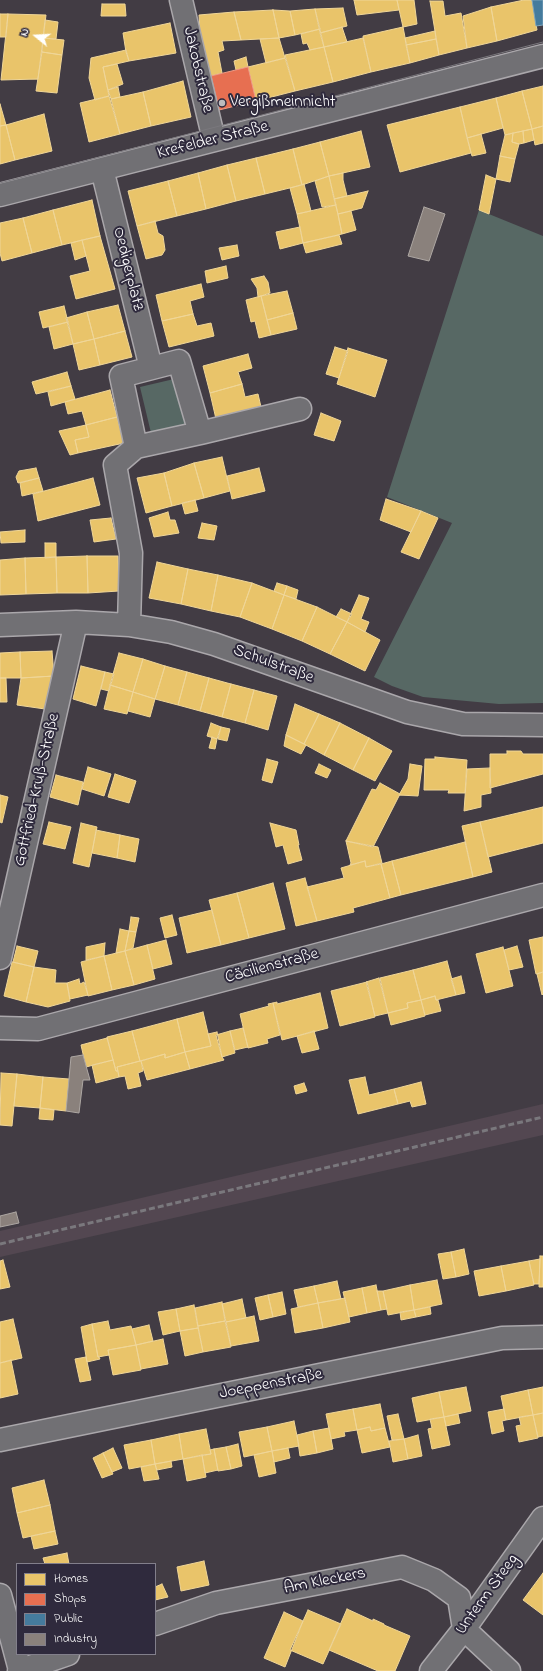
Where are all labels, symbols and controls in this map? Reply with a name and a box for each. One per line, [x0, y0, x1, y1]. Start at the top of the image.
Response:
north arrow [16, 16, 56, 56]
street label: Jakobstraße [177, 25, 217, 115]
text: N [16, 26, 33, 38]
place label: Vergißmeinnicht [230, 93, 336, 113]
marker: Vergißmeinnicht [217, 98, 227, 108]
street label: Krefelder Straße [155, 117, 271, 165]
street label: Oedigerplatz [107, 225, 147, 313]
street label: Schulstraße [230, 641, 316, 689]
street label: Gottfried-Kruß-Straße [10, 712, 66, 868]
street label: Cäcilienstraße [223, 945, 321, 989]
street label: Joeppenstraße [218, 1365, 324, 1405]
street label: Unterm Steeg [452, 1551, 524, 1639]
legend [16, 1563, 156, 1655]
street label: Am Kleckers [282, 1564, 368, 1600]
text: Homes [54, 1570, 88, 1588]
text: Shops [54, 1590, 86, 1608]
text: Public [54, 1610, 83, 1628]
text: Industry [54, 1630, 97, 1648]

